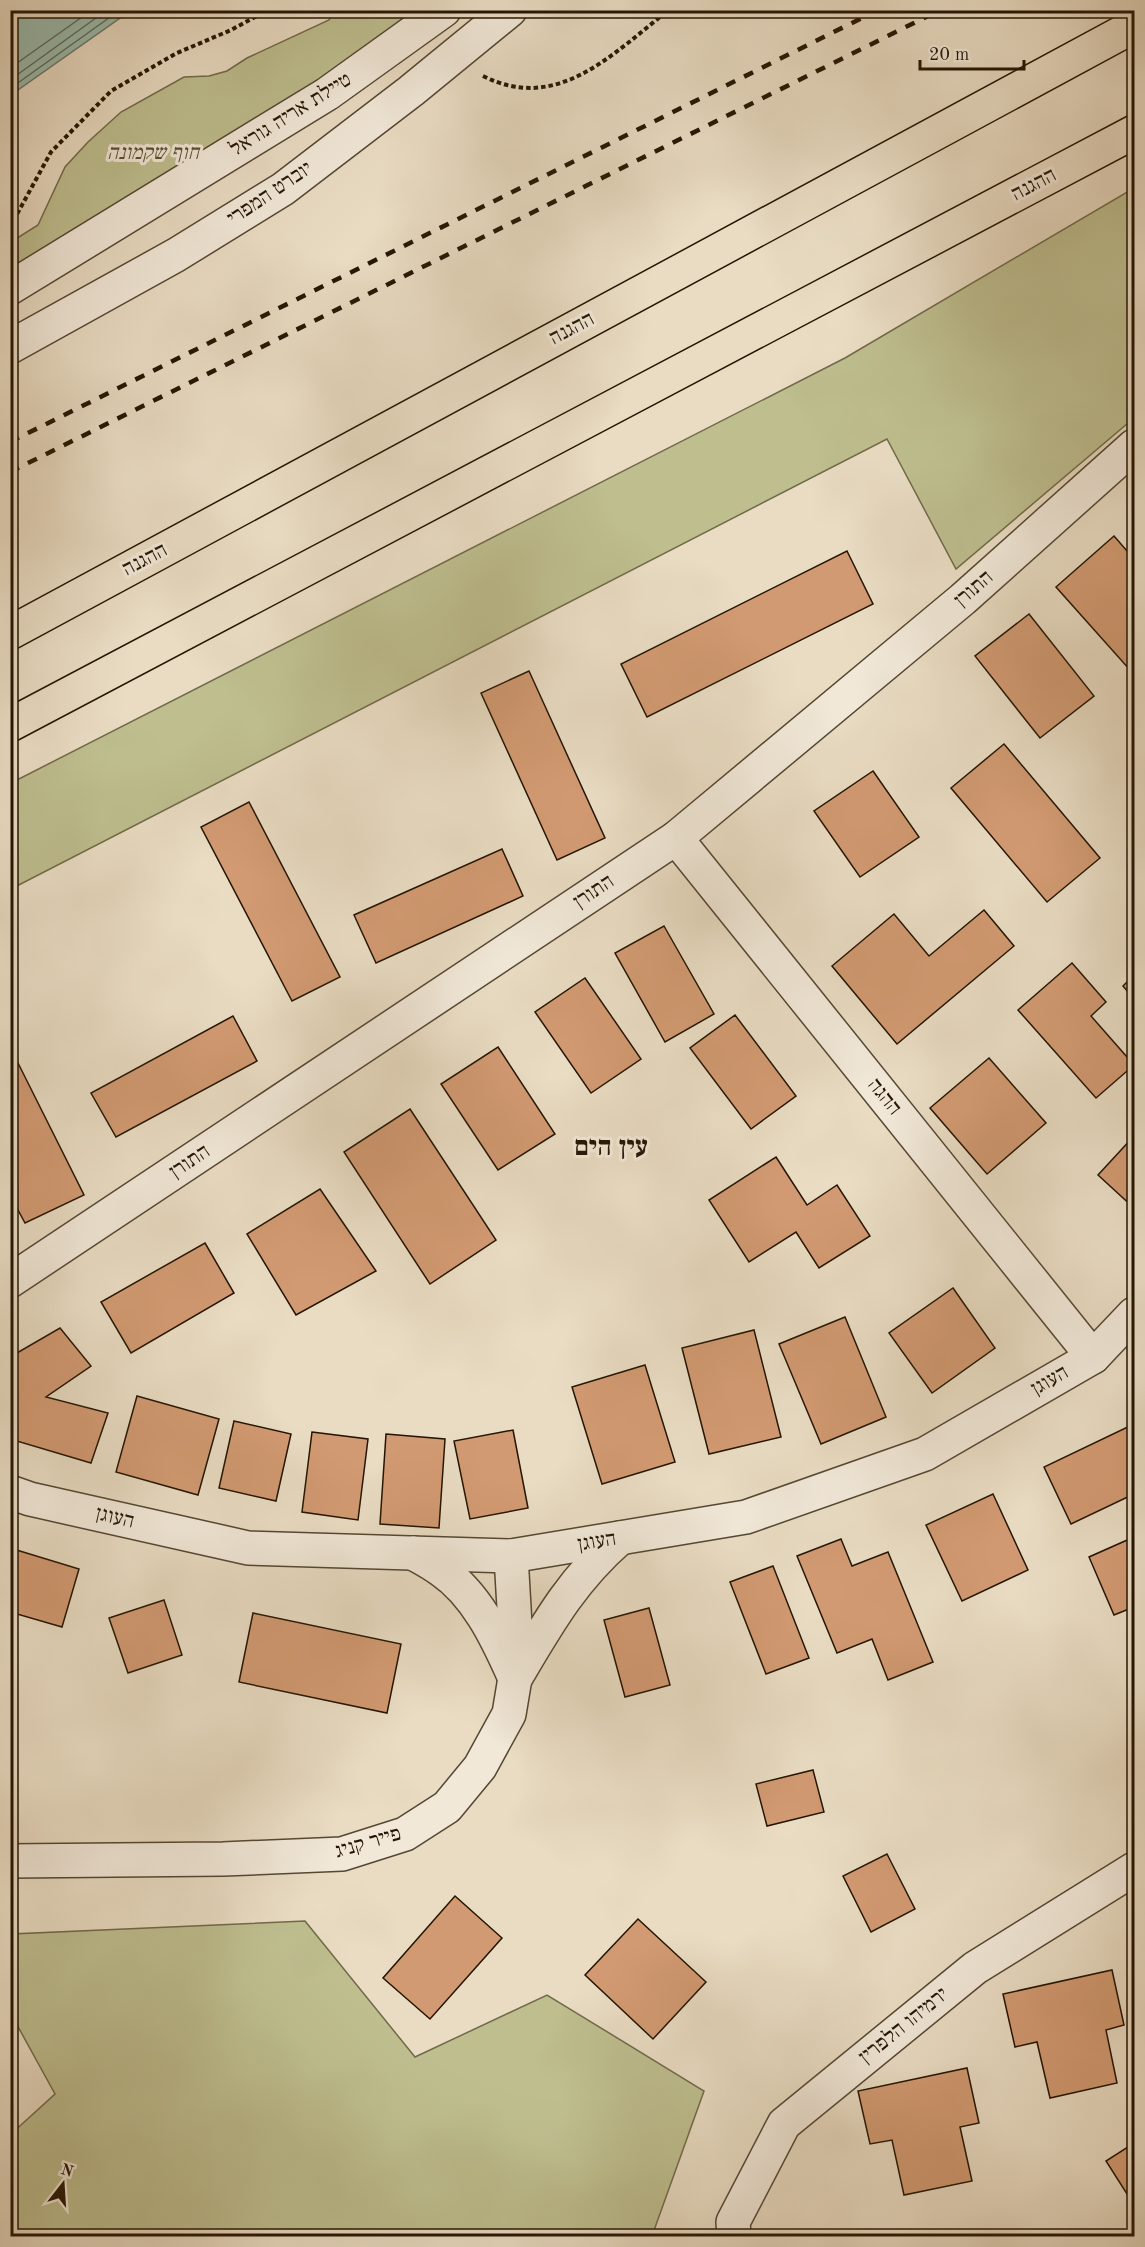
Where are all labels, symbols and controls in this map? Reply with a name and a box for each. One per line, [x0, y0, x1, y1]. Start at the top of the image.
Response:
scale bar [920, 33, 1024, 71]
text: 20 m [929, 46, 969, 64]
street label: טיילת אריה גוראל [226, 69, 355, 161]
park label: חוף שקמונה [107, 143, 200, 164]
street label: יוברט המפרי [224, 158, 316, 230]
street label: ההגנה [1008, 165, 1060, 205]
street label: ההגנה [546, 309, 598, 349]
street label: ההגנה [119, 540, 171, 580]
street label: התורן [951, 567, 997, 611]
street label: התורן [570, 871, 618, 913]
street label: ההגה [863, 1075, 905, 1119]
district label: עין הים [574, 1134, 648, 1161]
street label: התורן [166, 1141, 214, 1183]
street label: העוגן [1028, 1362, 1072, 1400]
street label: העוגן [94, 1503, 136, 1533]
street label: העוגן [576, 1529, 618, 1555]
street label: פייר קניג [333, 1824, 403, 1862]
street label: ירמיהו הלפרין [855, 1983, 953, 2068]
north arrow [33, 2154, 93, 2214]
text: N [59, 2162, 76, 2181]

